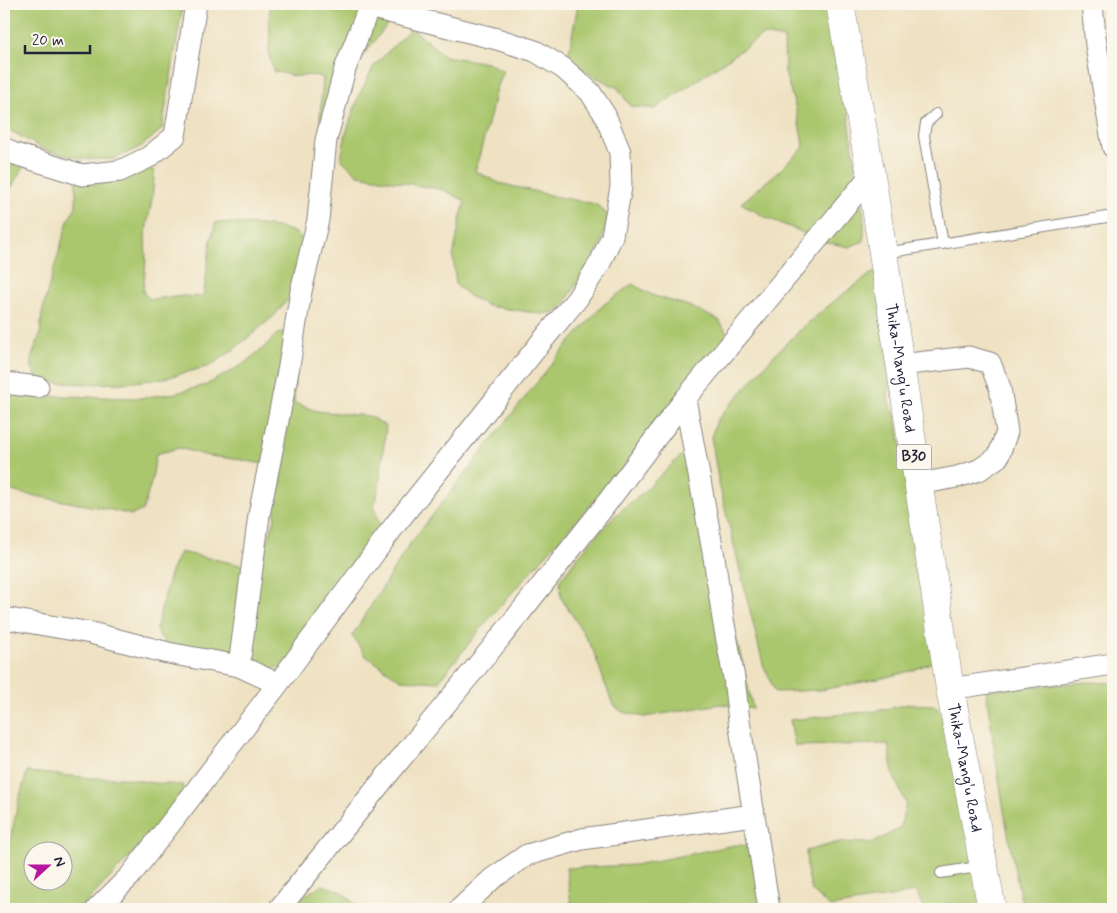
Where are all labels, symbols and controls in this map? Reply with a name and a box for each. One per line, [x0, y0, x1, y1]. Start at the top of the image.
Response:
scale bar [25, 22, 90, 54]
text: 20 m [32, 31, 64, 51]
street label: Thika-Mang'u Road [880, 302, 921, 434]
road number: B30 [896, 444, 932, 470]
street label: Thika-Mang'u Road [942, 702, 988, 834]
north arrow [22, 840, 72, 890]
text: N [49, 854, 69, 869]

